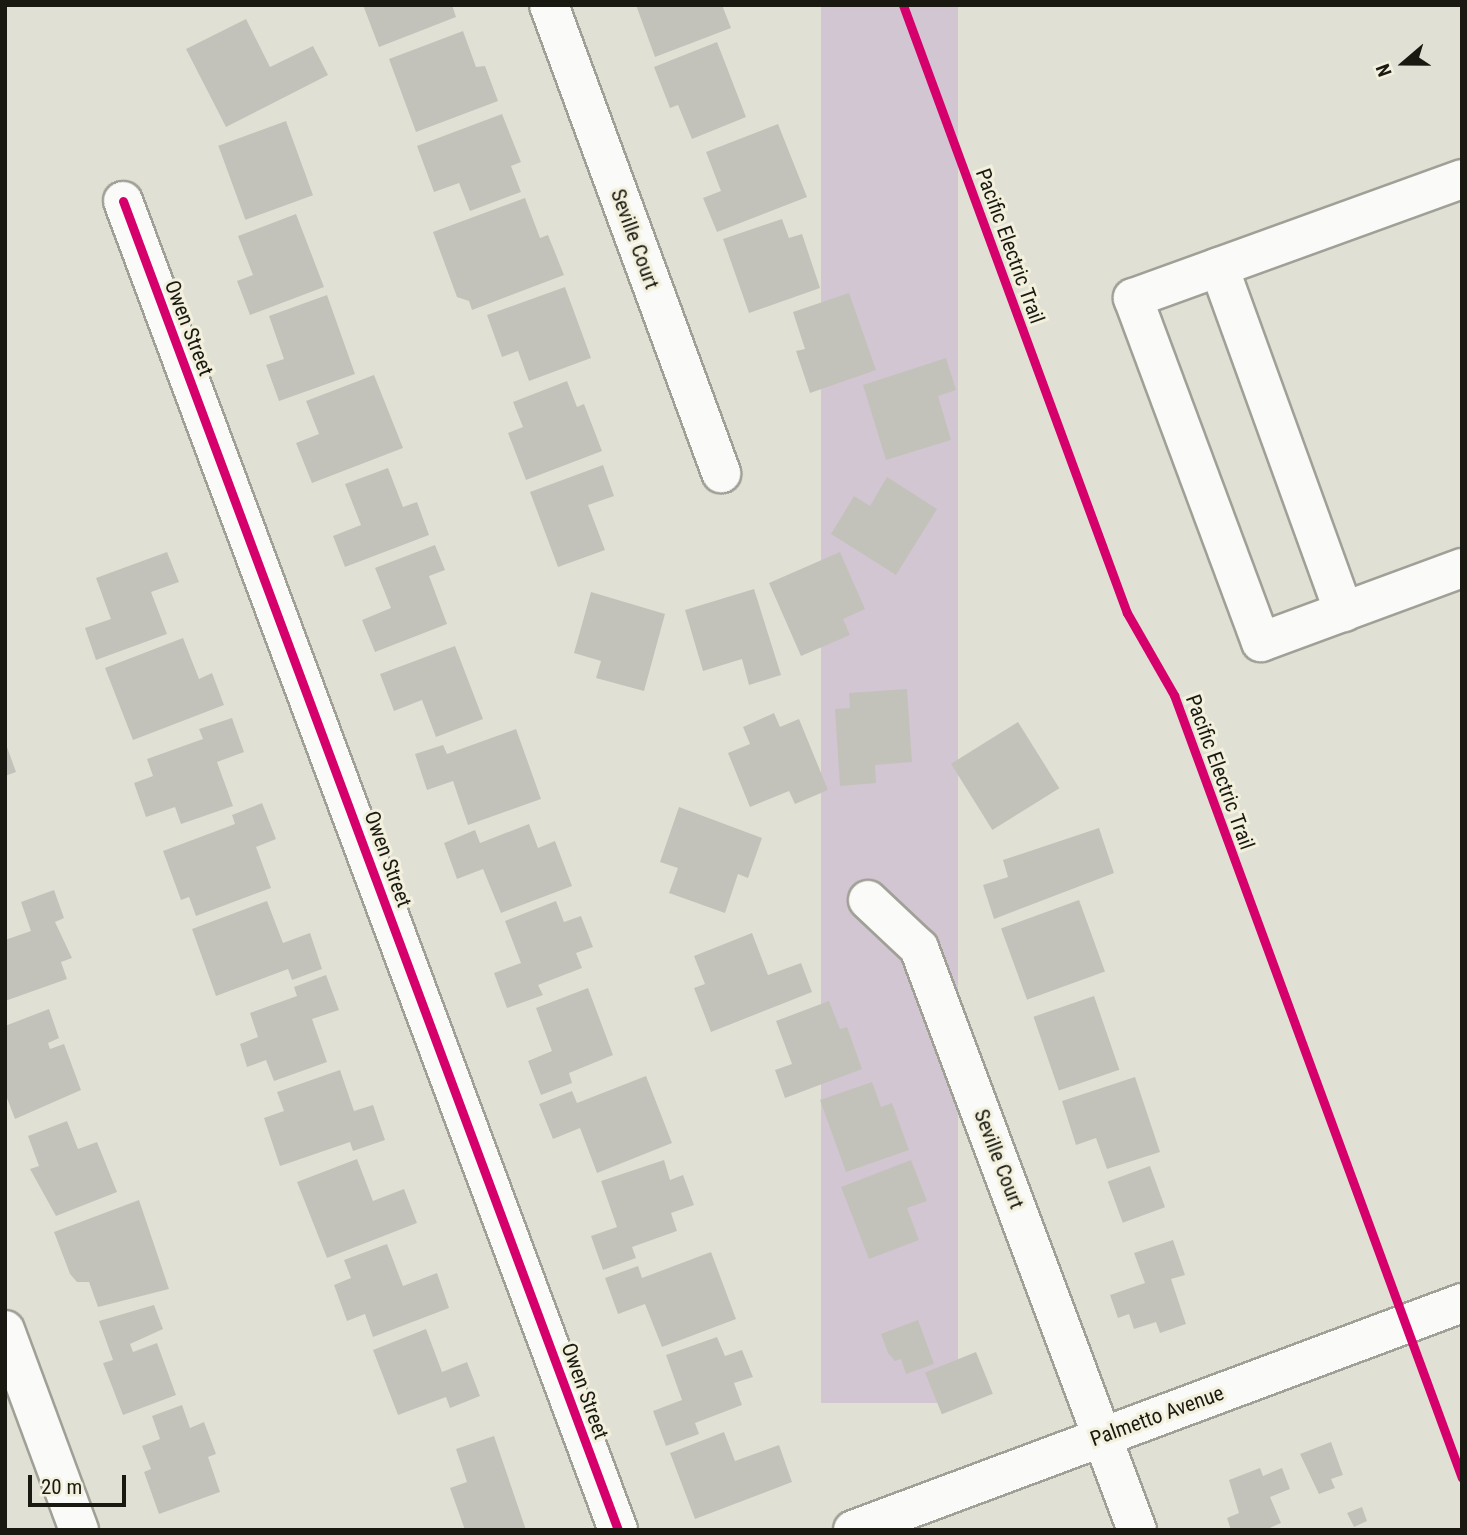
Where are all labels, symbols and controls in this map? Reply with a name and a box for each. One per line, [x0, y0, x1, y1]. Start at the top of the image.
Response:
north arrow [1369, 28, 1439, 98]
text: N [1371, 61, 1397, 80]
street label: Pacific Electric Trail [970, 165, 1050, 327]
street label: Seville Court [605, 186, 665, 292]
street label: Owen Street [159, 277, 219, 379]
street label: Pacific Electric Trail [1180, 691, 1260, 853]
street label: Owen Street [359, 808, 417, 910]
street label: Seville Court [969, 1106, 1029, 1212]
street label: Owen Street [556, 1340, 614, 1442]
street label: Palmetto Avenue [1087, 1380, 1227, 1452]
scale bar [32, 1462, 130, 1506]
text: 20 m [41, 1475, 82, 1499]

